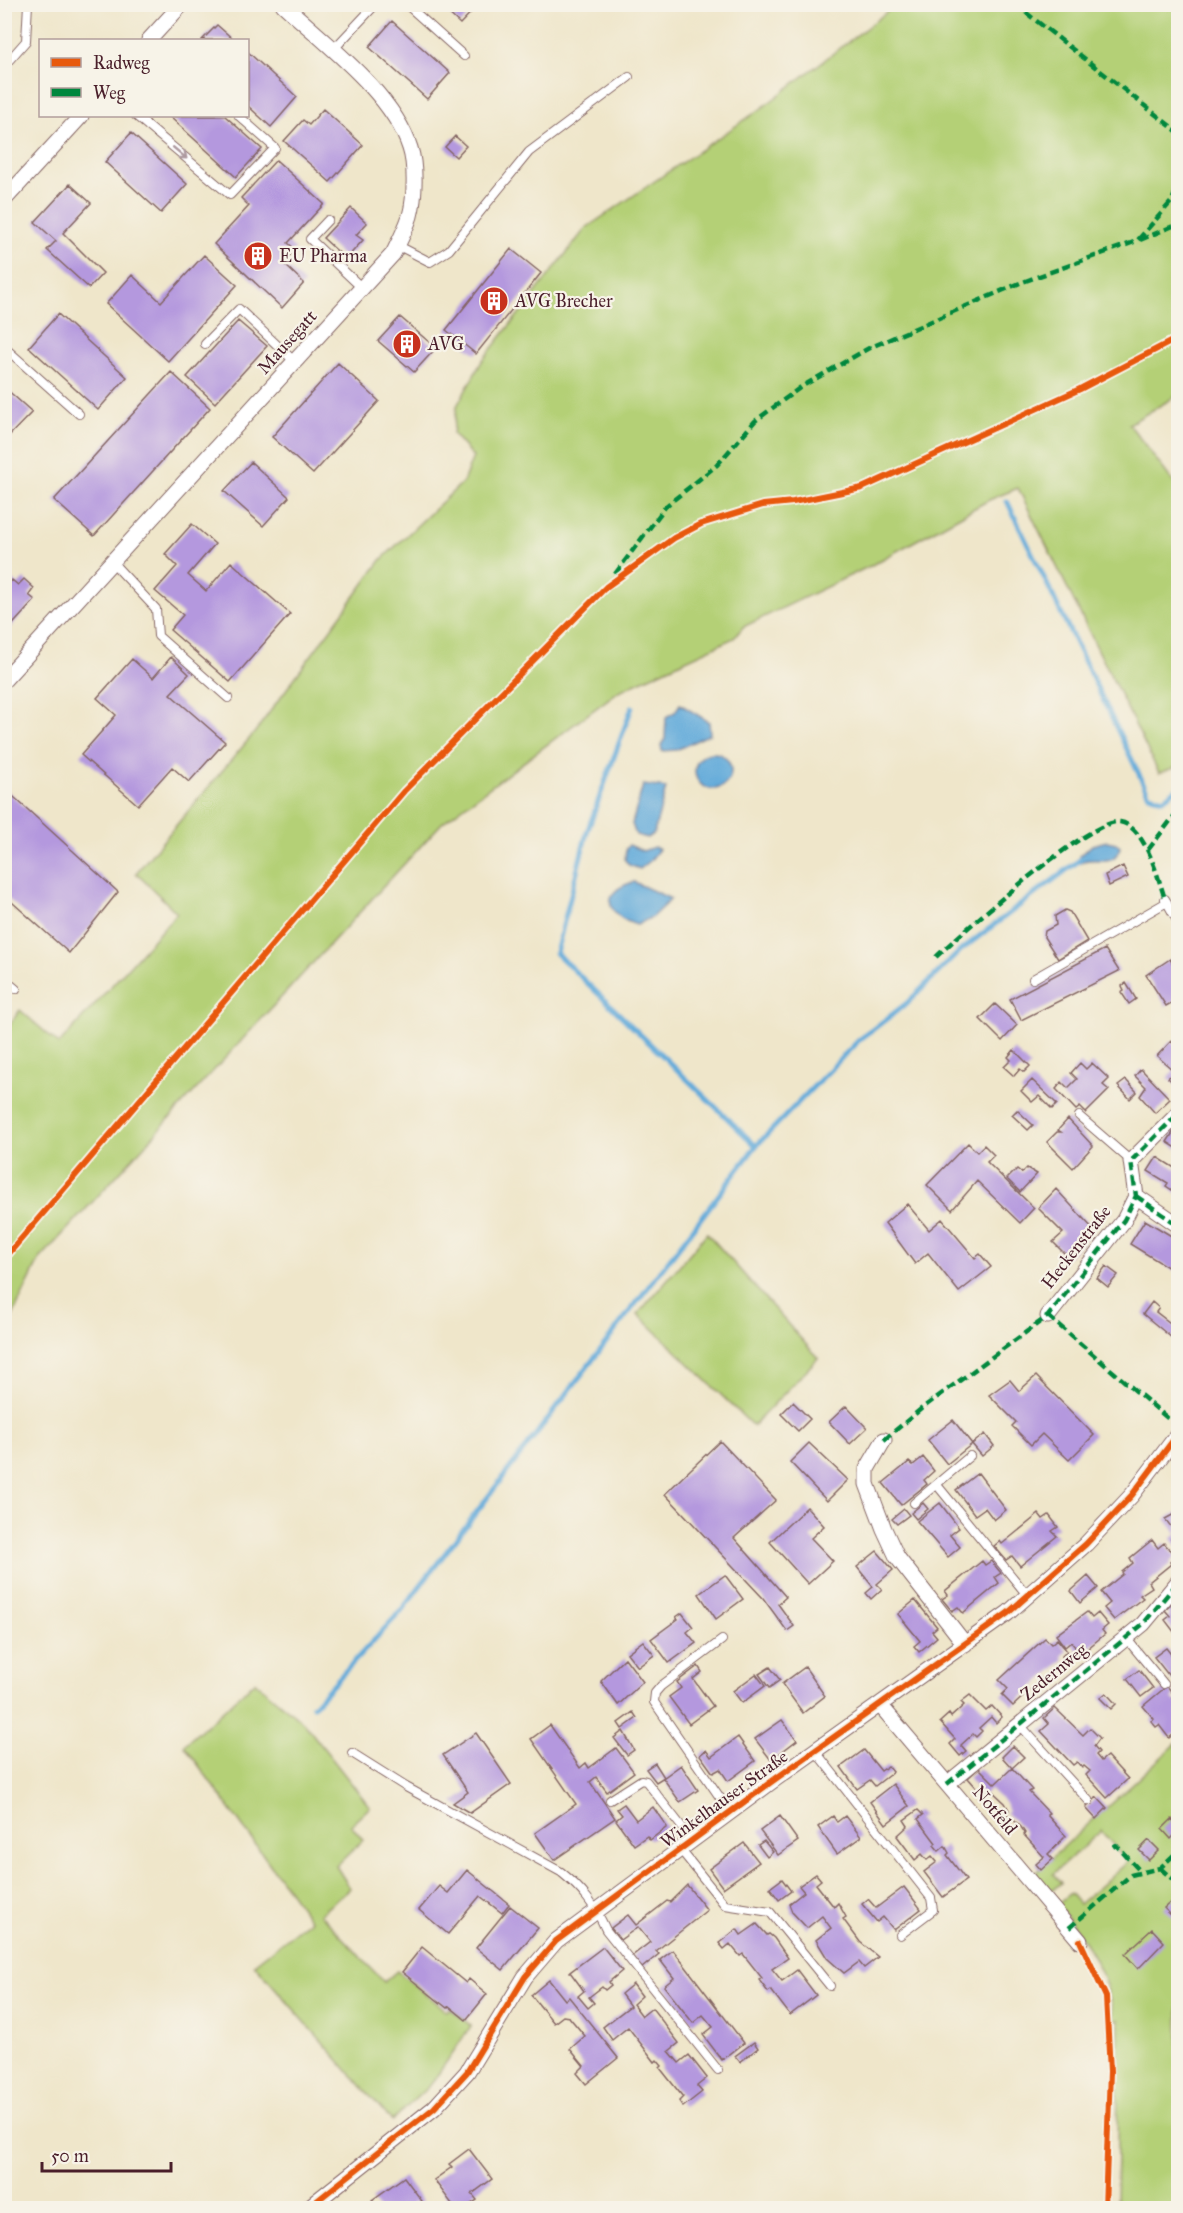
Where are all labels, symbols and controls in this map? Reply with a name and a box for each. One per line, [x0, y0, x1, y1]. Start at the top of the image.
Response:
legend [39, 39, 249, 117]
text: Radweg [93, 52, 150, 75]
text: Weg [93, 82, 126, 105]
one-way arrow [172, 146, 188, 159]
building icon: EU Pharma [242, 240, 274, 272]
place label: EU Pharma [279, 245, 368, 267]
building icon: AVG Brecher [478, 285, 510, 317]
place label: AVG Brecher [514, 290, 613, 312]
street label: Mausegatt [253, 305, 323, 379]
building icon: AVG [391, 328, 423, 360]
place label: AVG [427, 333, 464, 355]
street label: Heckenstraße [1037, 1201, 1115, 1293]
street label: Zedernweg [1016, 1638, 1093, 1706]
street label: Winkelhauser Straße [656, 1745, 792, 1853]
street label: Notfeld [968, 1781, 1022, 1839]
scale bar [42, 2135, 171, 2173]
text: 50 m [51, 2145, 89, 2167]

